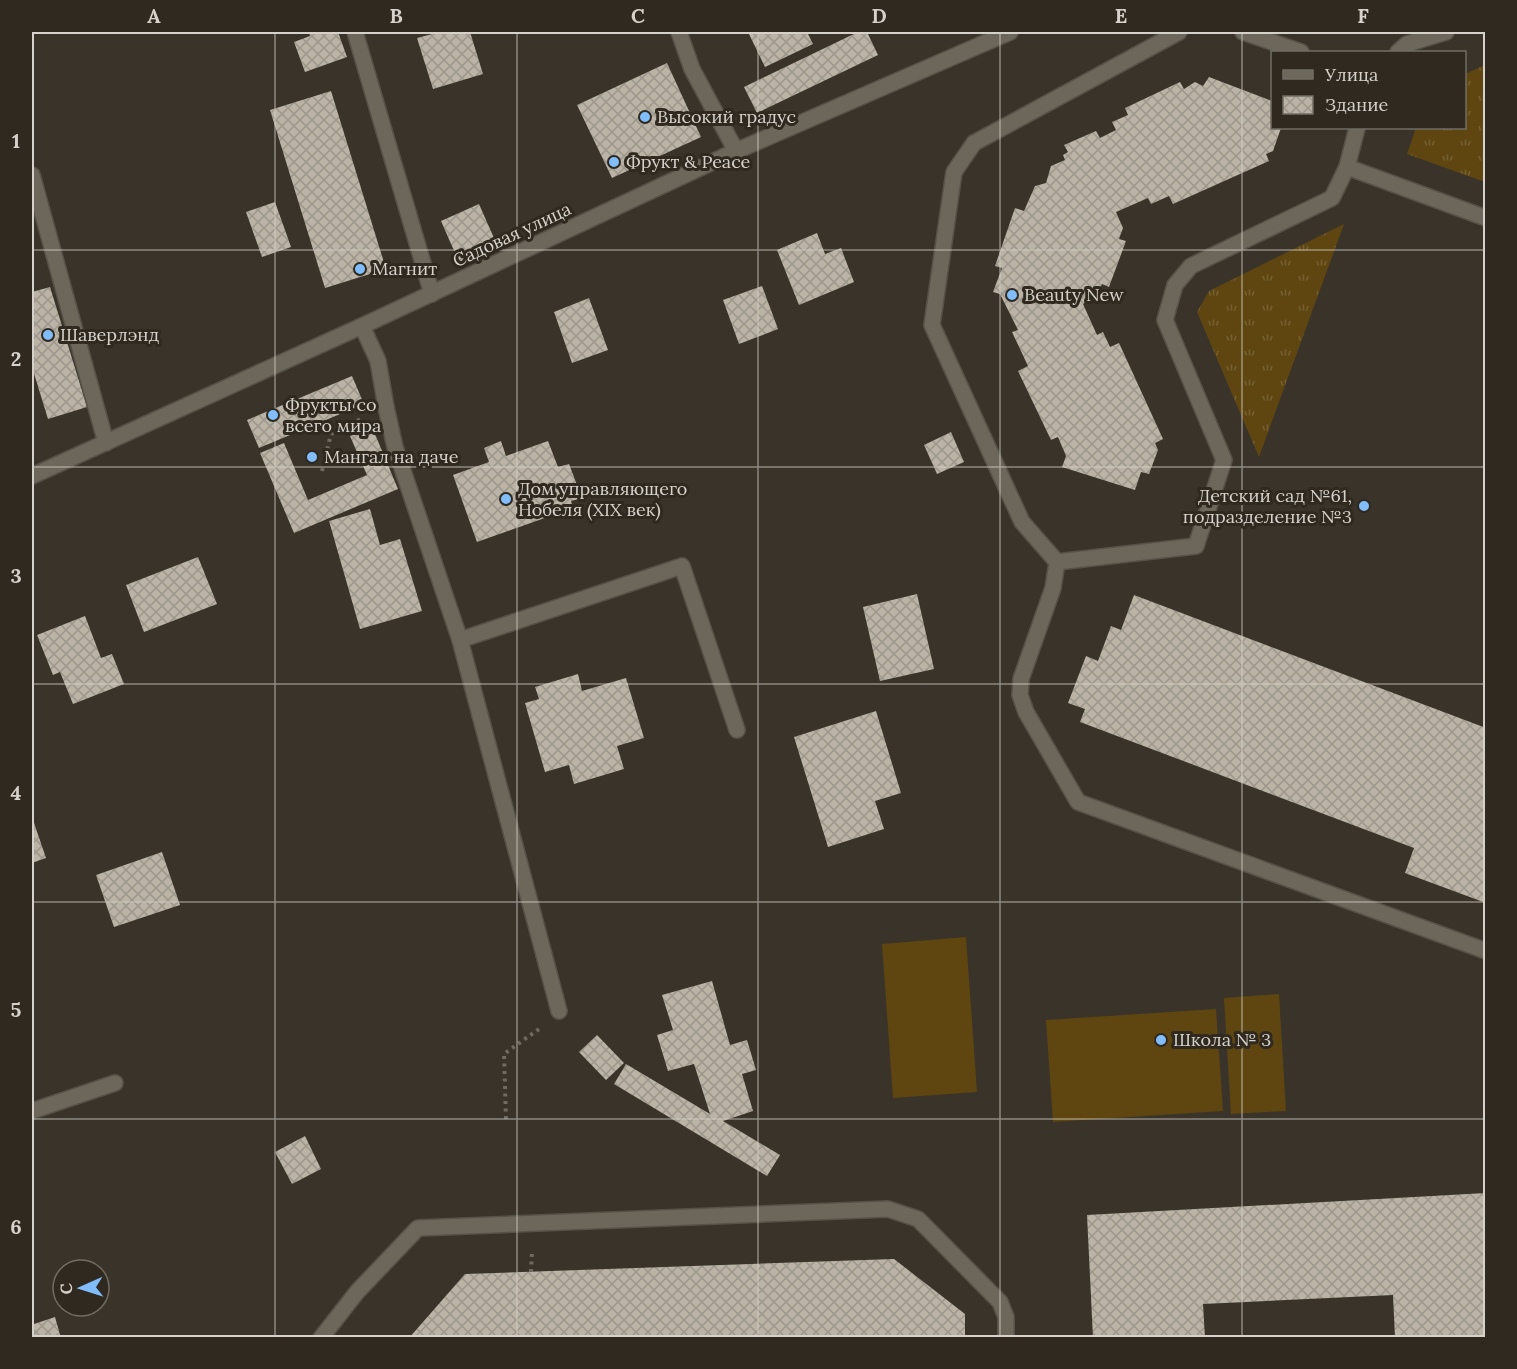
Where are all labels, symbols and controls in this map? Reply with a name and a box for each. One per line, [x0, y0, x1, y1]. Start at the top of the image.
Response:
text: A [147, 3, 161, 28]
text: B [389, 3, 403, 28]
text: C [631, 3, 645, 28]
text: D [871, 3, 887, 28]
text: E [1115, 3, 1127, 28]
text: F [1357, 3, 1369, 28]
legend [1271, 51, 1466, 129]
text: Улица [1324, 63, 1378, 86]
text: Здание [1325, 93, 1388, 116]
place label: Высокий градус [657, 105, 796, 128]
marker: Высокий градус [638, 110, 652, 124]
text: 1 [12, 128, 20, 153]
place label: Фрукт & Peace [626, 150, 751, 173]
marker: Фрукт & Peace [607, 155, 621, 169]
street label: Садовая улица [449, 197, 575, 272]
place label: Магнит [372, 257, 437, 280]
marker: Магнит [353, 262, 367, 276]
place label: Beauty New [1024, 283, 1124, 306]
marker: Beauty New [1005, 288, 1019, 302]
place label: Шаверлэнд [60, 323, 160, 346]
marker: Шаверлэнд [41, 328, 55, 342]
text: 2 [11, 346, 21, 371]
place label: Фрукты со всего мира [285, 393, 381, 437]
marker: Фрукты со всего мира [266, 408, 280, 422]
place label: Мангал на даче [324, 445, 459, 468]
marker: Мангал на даче [305, 450, 319, 464]
place label: Дом управляющего Нобеля (XIX век) [518, 477, 687, 521]
place label: Детский сад №61, подразделение №3 [1183, 484, 1352, 528]
marker: Дом управляющего Нобеля (XIX век) [499, 492, 513, 506]
marker: Детский сад №61, подразделение №3 [1357, 499, 1371, 513]
text: 3 [10, 563, 22, 588]
text: 4 [11, 780, 22, 805]
text: 5 [11, 997, 22, 1022]
place label: Школа № 3 [1173, 1028, 1271, 1051]
marker: Школа № 3 [1154, 1033, 1168, 1047]
text: 6 [10, 1214, 22, 1239]
north arrow [51, 1258, 111, 1318]
text: С [56, 1283, 76, 1295]

